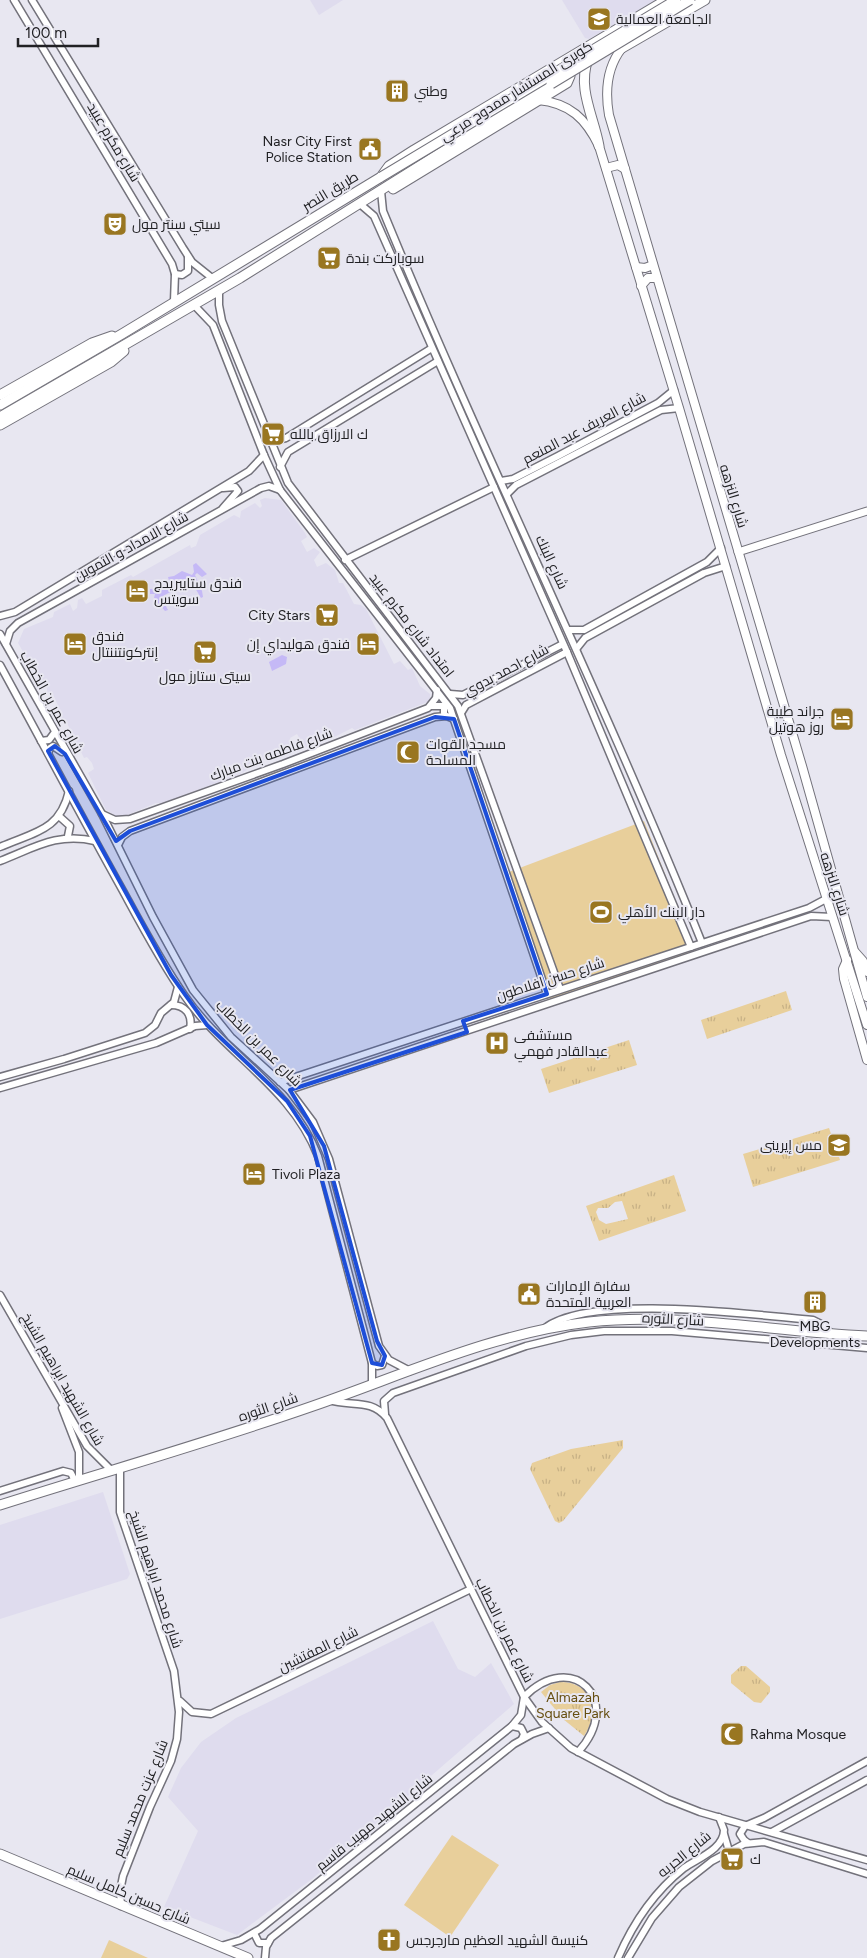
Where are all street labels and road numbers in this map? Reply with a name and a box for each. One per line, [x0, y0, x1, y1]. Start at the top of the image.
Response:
street label: كوبرى المستشار ممدوح مرعي [437, 37, 597, 148]
street label: شارع مكرم عبيد [82, 100, 144, 185]
street label: طريق النصر [298, 168, 362, 215]
street label: شارع العريف عبد المنعم [520, 389, 649, 469]
street label: شارع النزهه [716, 462, 751, 530]
street label: شارع الامداد و التموين [71, 508, 191, 585]
street label: شارع البنك [532, 532, 571, 592]
street label: امتداد شارع مكرم عبيد [365, 570, 458, 681]
street label: شارع احمد بدوي [461, 641, 553, 703]
street label: شارع عمر بن الخطاب [16, 648, 87, 757]
street label: شارع فاطمه بنت مبارك [208, 724, 335, 785]
street label: شارع النزهه [816, 850, 853, 918]
street label: شارع حسن افلاطون [494, 954, 606, 1005]
street label: شارع عمر بن الخطاب [212, 997, 305, 1090]
street label: شارع الثوره [641, 1309, 705, 1330]
street label: شارع الشهيد ابراهيم الشيخ [17, 1310, 108, 1449]
street label: شارع الثوره [236, 1389, 300, 1426]
street label: شارع محمد ابراهيم الشيخ [124, 1508, 186, 1651]
street label: شارع عمر بن الخطاب [472, 1575, 537, 1685]
street label: شارع المفتشين [276, 1623, 361, 1676]
street label: شارع عزت محمد سليم [109, 1737, 173, 1860]
street label: شارع الشهيد مهيب قاسم [313, 1770, 437, 1875]
street label: شارع الحريه [654, 1828, 714, 1881]
street label: شارع حسين كامل سليم [64, 1861, 193, 1929]

